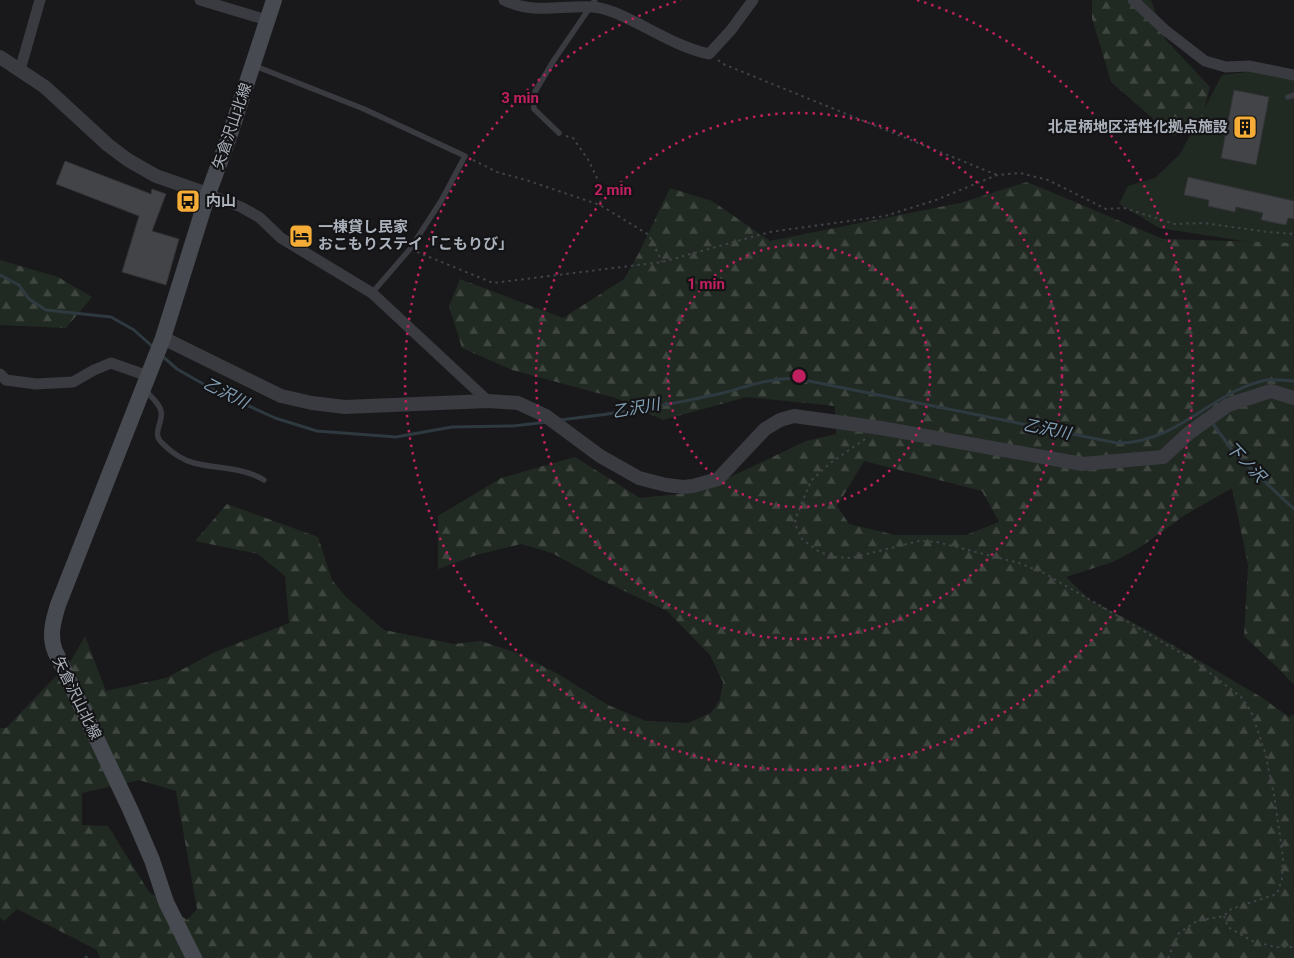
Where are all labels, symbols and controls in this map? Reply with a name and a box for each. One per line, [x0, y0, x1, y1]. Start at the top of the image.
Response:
street label: 矢倉沢山北線 [209, 81, 255, 171]
text: 3 min [501, 89, 539, 107]
building icon: 北足柄地区活性化拠点施設 [1232, 114, 1258, 140]
place label: 北足柄地区活性化拠点施設 [1048, 118, 1228, 136]
text: 2 min [594, 181, 632, 199]
bus stop icon: 内山 [175, 188, 201, 214]
place label: 内山 [206, 192, 236, 210]
place label: 一棟貸し民家 おこもりステイ「こもりび」 [318, 218, 513, 253]
hotel icon: 一棟貸し民家 おこもりステイ「こもりび」 [288, 223, 314, 249]
text: 1 min [687, 275, 725, 293]
centre of rings [790, 367, 808, 385]
water label: 乙沢川 [200, 374, 253, 413]
water label: 乙沢川 [611, 394, 663, 422]
water label: 乙沢川 [1022, 415, 1074, 443]
water label: 下ノ沢 [1222, 438, 1271, 487]
street label: 矢倉沢山北線 [49, 654, 105, 742]

